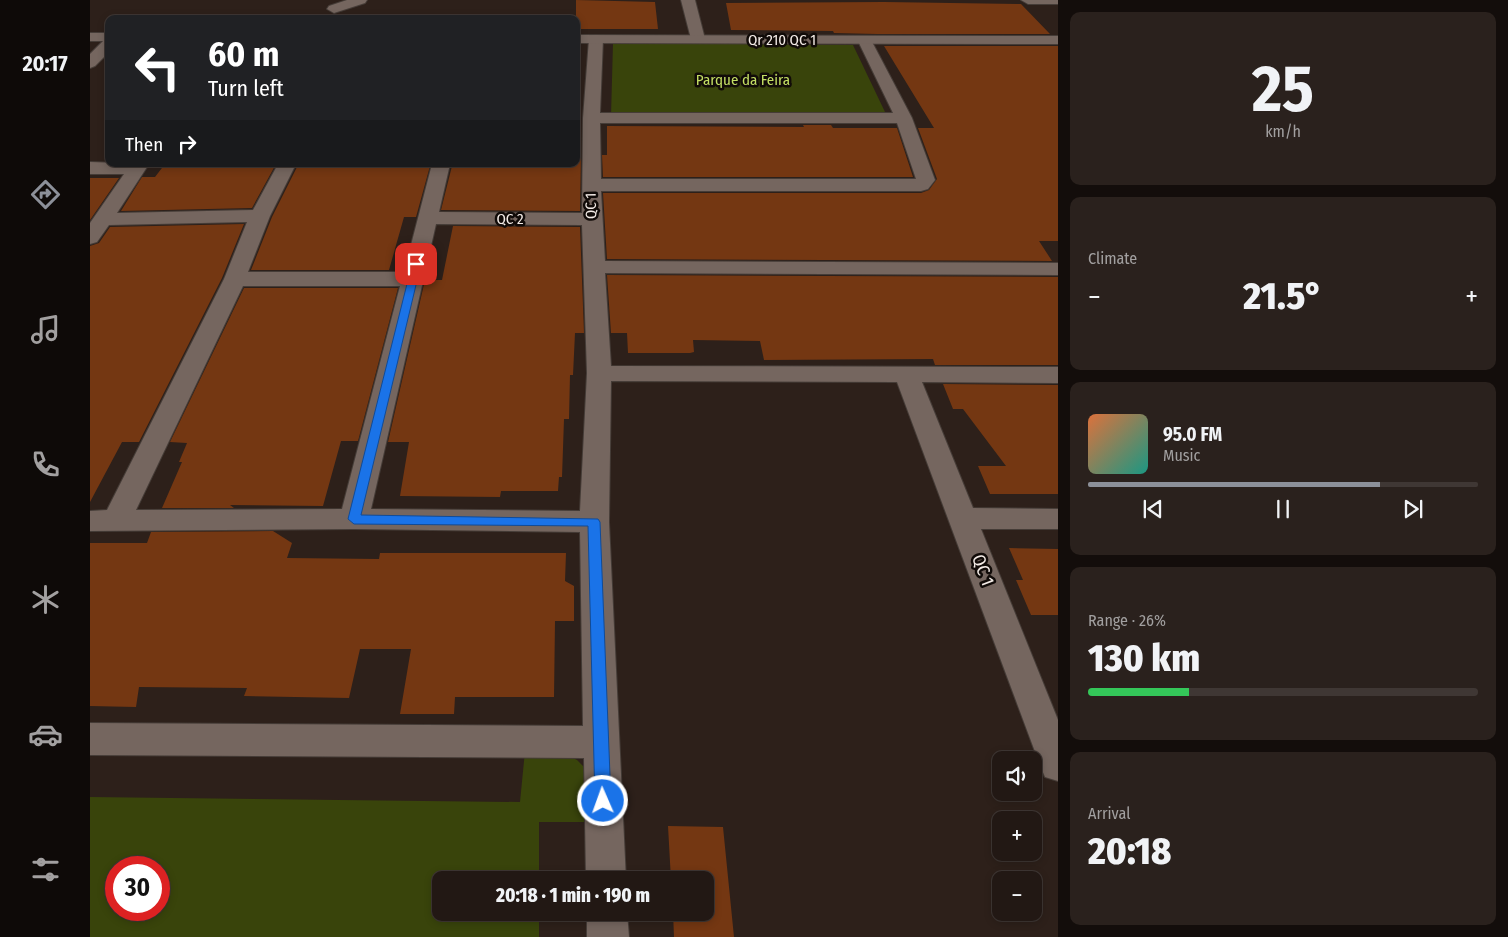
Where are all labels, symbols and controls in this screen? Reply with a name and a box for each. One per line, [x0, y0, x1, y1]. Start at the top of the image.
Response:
street label: Qr 210 QC 1 [748, 31, 816, 49]
text: 60 m [208, 33, 279, 75]
icon: left [125, 35, 190, 100]
text: 20:17 [22, 50, 68, 77]
text: 25 [1252, 50, 1314, 128]
park label: Parque da Feira [696, 71, 790, 89]
text: Turn left [208, 75, 284, 102]
text: km/h [1265, 122, 1301, 141]
icon: right [173, 130, 201, 158]
text: Then [125, 133, 163, 156]
icon: directions [28, 177, 63, 212]
street label: QC 1 [582, 193, 600, 219]
street label: QC 2 [496, 210, 524, 228]
pin [395, 243, 437, 285]
text: Climate [1088, 249, 1137, 268]
icon: arrive [402, 250, 430, 278]
text: 21.5° [1243, 273, 1323, 319]
text: − [1088, 280, 1101, 313]
text: + [1465, 280, 1478, 313]
icon: music [28, 312, 63, 347]
text: 95.0 FM [1163, 423, 1222, 446]
text: Music [1163, 446, 1200, 465]
icon: phone [28, 447, 63, 482]
icon: previous [1139, 495, 1167, 523]
icon: pause [1269, 495, 1297, 523]
icon: next [1399, 495, 1427, 523]
street label: QC 1 [967, 551, 999, 589]
icon: climate [28, 582, 63, 617]
text: Range · 26% [1088, 611, 1166, 630]
text: 130 km [1088, 635, 1200, 681]
icon: car [28, 717, 63, 752]
map controls [992, 751, 1042, 921]
button: sound [992, 751, 1042, 801]
position arrow [576, 774, 628, 826]
text: Arrival [1088, 804, 1130, 823]
button: + [992, 811, 1042, 861]
text: 20:18 [1088, 828, 1171, 874]
icon: filters [28, 852, 63, 887]
speed limit sign: 30 [105, 856, 170, 921]
button: − [992, 871, 1042, 921]
text: 20:18 · 1 min · 190 m [496, 884, 650, 907]

